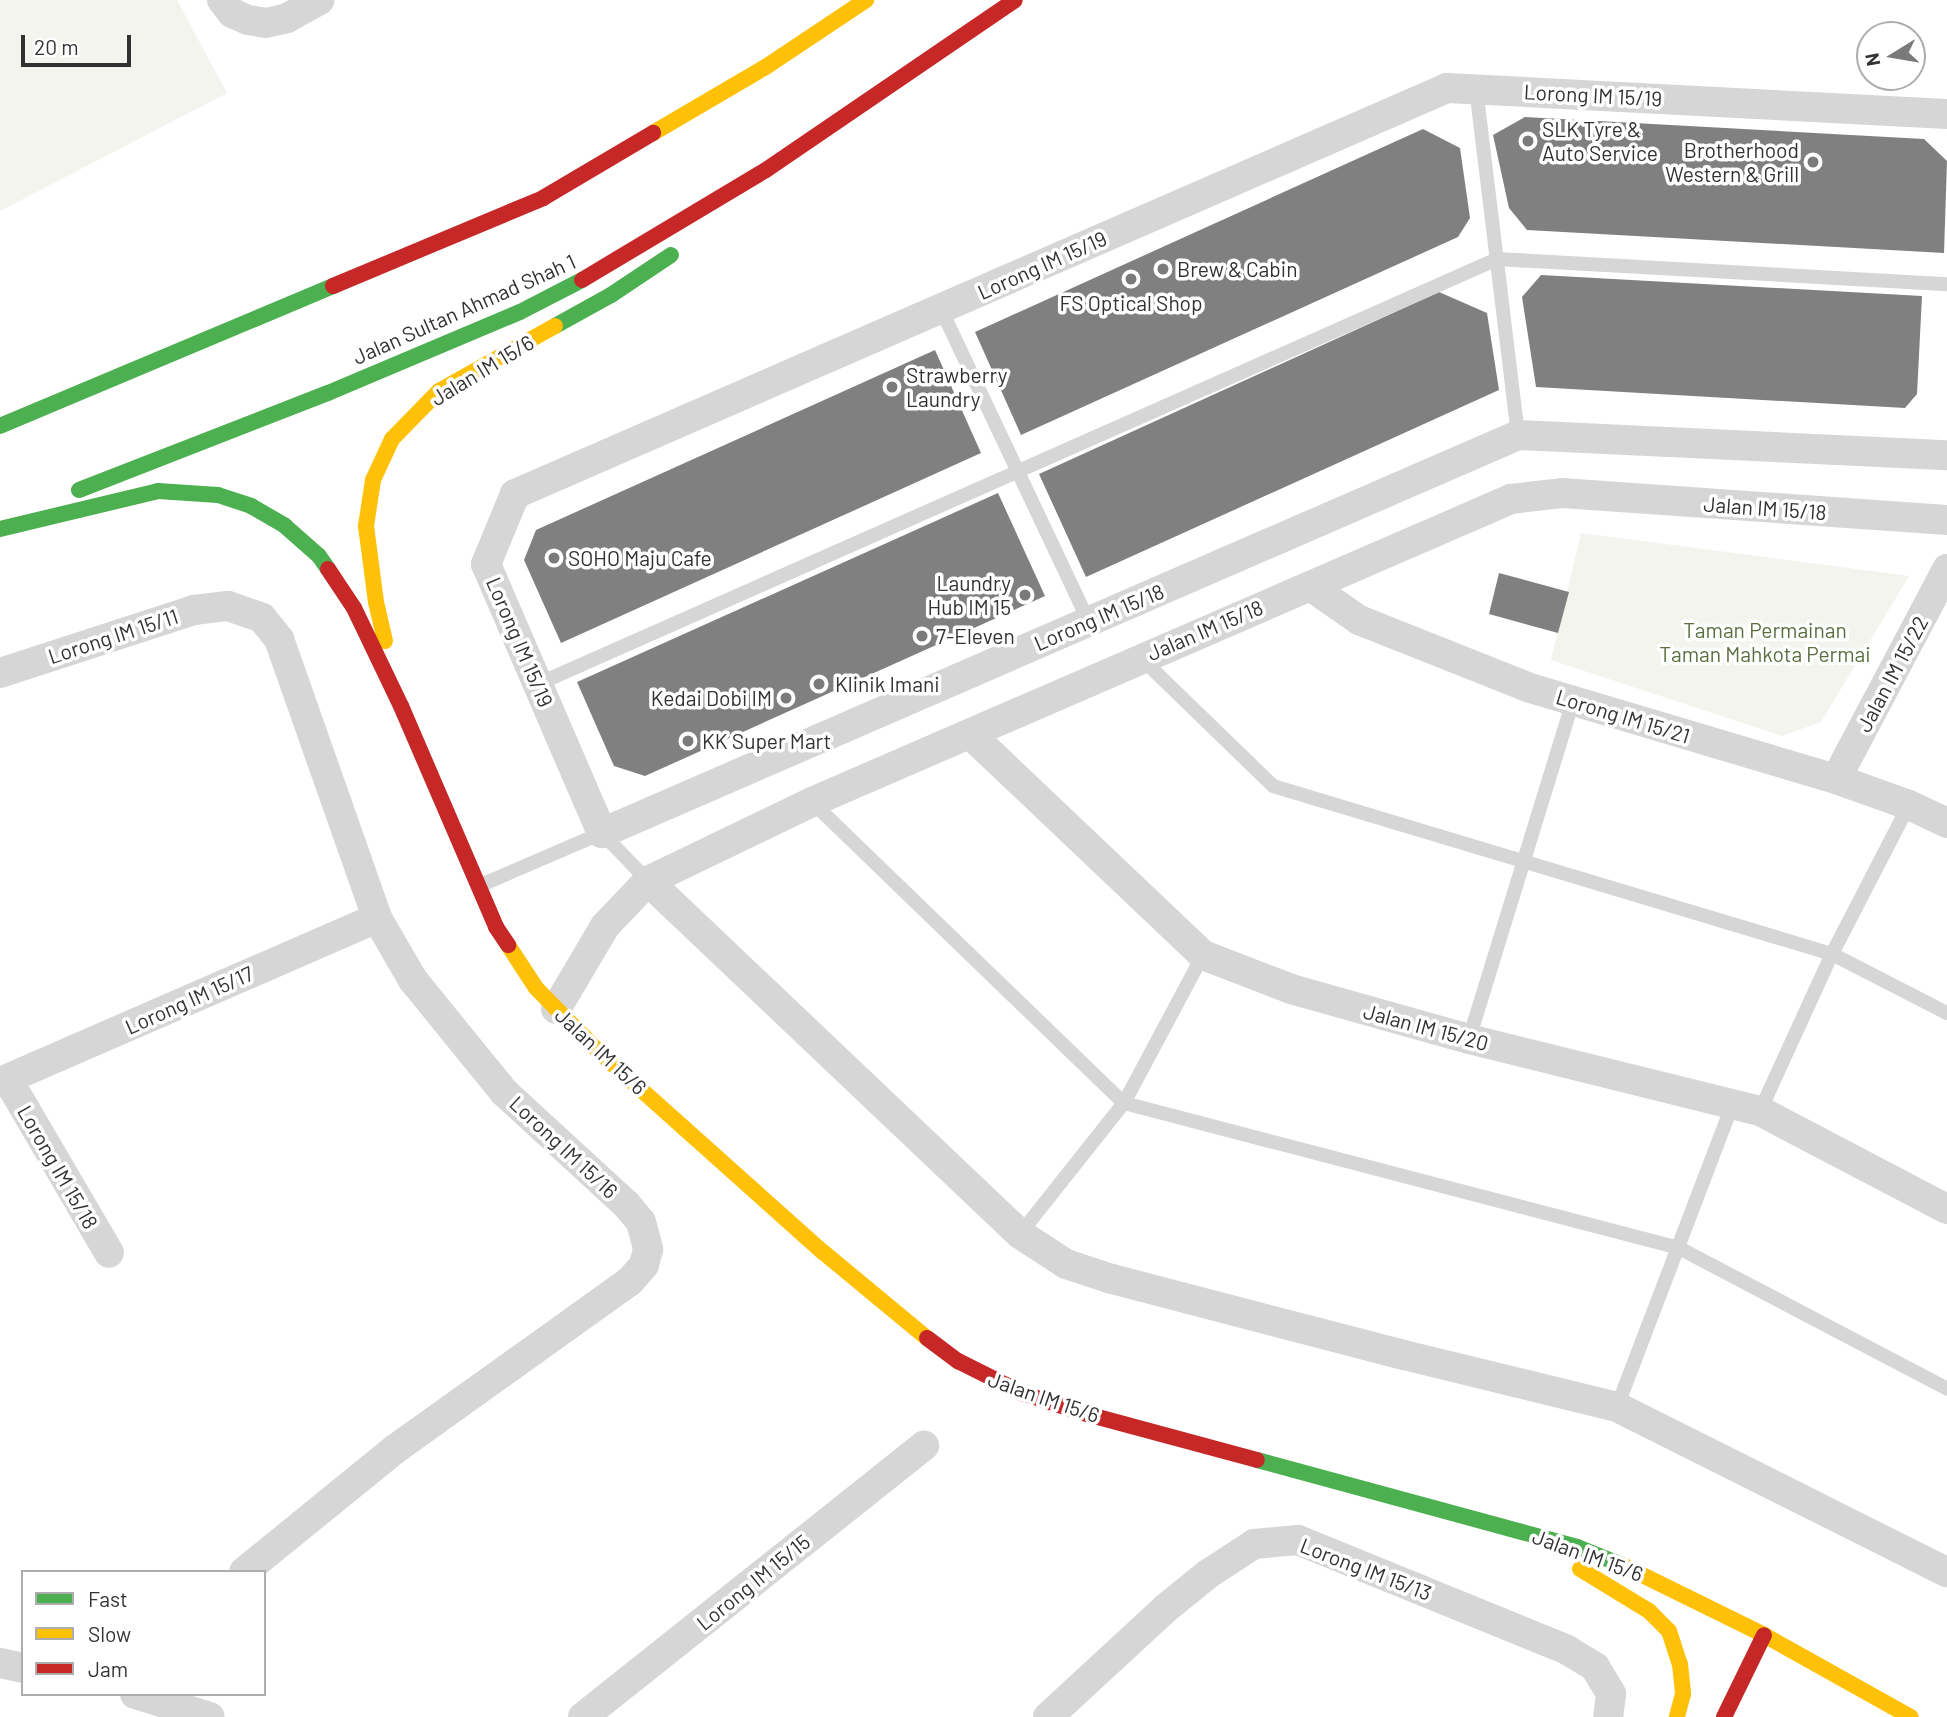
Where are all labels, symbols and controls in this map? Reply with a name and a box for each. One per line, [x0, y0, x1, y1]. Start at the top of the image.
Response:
scale bar [24, 21, 135, 65]
north arrow [1856, 21, 1926, 91]
text: 20 m [34, 34, 79, 59]
text: N [1859, 51, 1884, 68]
street label: Lorong IM 15/19 [1523, 79, 1663, 111]
place label: SLK Tyre & Auto Service [1542, 116, 1658, 166]
marker: SLK Tyre & Auto Service [1520, 133, 1536, 149]
place label: Brotherhood Western & Grill [1665, 137, 1799, 187]
marker: Brotherhood Western & Grill [1805, 154, 1821, 170]
street label: Lorong IM 15/19 [974, 225, 1110, 305]
street label: Jalan Sultan Ahmad Shah 1 [349, 248, 579, 370]
place label: Brew & Cabin [1177, 256, 1297, 282]
marker: Brew & Cabin [1155, 261, 1171, 277]
marker: FS Optical Shop [1123, 271, 1139, 287]
place label: FS Optical Shop [1059, 290, 1203, 316]
street label: Jalan IM 15/6 [426, 329, 538, 411]
place label: Strawberry Laundry [906, 362, 1007, 412]
marker: Strawberry Laundry [884, 379, 900, 395]
street label: Jalan IM 15/18 [1703, 491, 1827, 525]
place label: SOHO Maju Cafe [568, 545, 712, 571]
marker: SOHO Maju Cafe [546, 550, 562, 566]
place label: Laundry Hub IM 15 [928, 570, 1011, 620]
street label: Lorong IM 15/19 [481, 573, 559, 711]
street label: Lorong IM 15/18 [1030, 578, 1168, 656]
marker: Laundry Hub IM 15 [1017, 587, 1033, 603]
street label: Jalan IM 15/18 [1143, 594, 1267, 666]
street label: Lorong IM 15/11 [45, 603, 181, 669]
street label: Jalan IM 15/22 [1851, 612, 1933, 736]
park label: Taman Permainan Taman Mahkota Permai [1659, 617, 1871, 667]
place label: 7-Eleven [936, 623, 1015, 649]
marker: 7-Eleven [914, 628, 930, 644]
place label: Klinik Imani [835, 671, 940, 697]
marker: Klinik Imani [809, 674, 829, 694]
street label: Lorong IM 15/21 [1553, 684, 1693, 748]
place label: Kedai Dobi IM [651, 685, 772, 711]
marker: Kedai Dobi IM [778, 690, 794, 706]
place label: KK Super Mart [702, 728, 831, 754]
marker: KK Super Mart [680, 733, 696, 749]
street label: Lorong IM 15/17 [121, 961, 257, 1039]
street label: Jalan IM 15/20 [1361, 998, 1491, 1056]
street label: Jalan IM 15/6 [550, 1002, 652, 1100]
street label: Lorong IM 15/16 [505, 1091, 623, 1203]
street label: Lorong IM 15/18 [12, 1101, 104, 1233]
street label: Jalan IM 15/6 [985, 1366, 1103, 1428]
street label: Jalan IM 15/6 [1529, 1523, 1647, 1587]
street label: Lorong IM 15/15 [691, 1529, 815, 1635]
street label: Lorong IM 15/13 [1297, 1532, 1435, 1606]
legend [21, 1570, 266, 1696]
text: Fast [88, 1586, 128, 1611]
text: Slow [88, 1621, 131, 1646]
text: Jam [88, 1656, 128, 1681]

